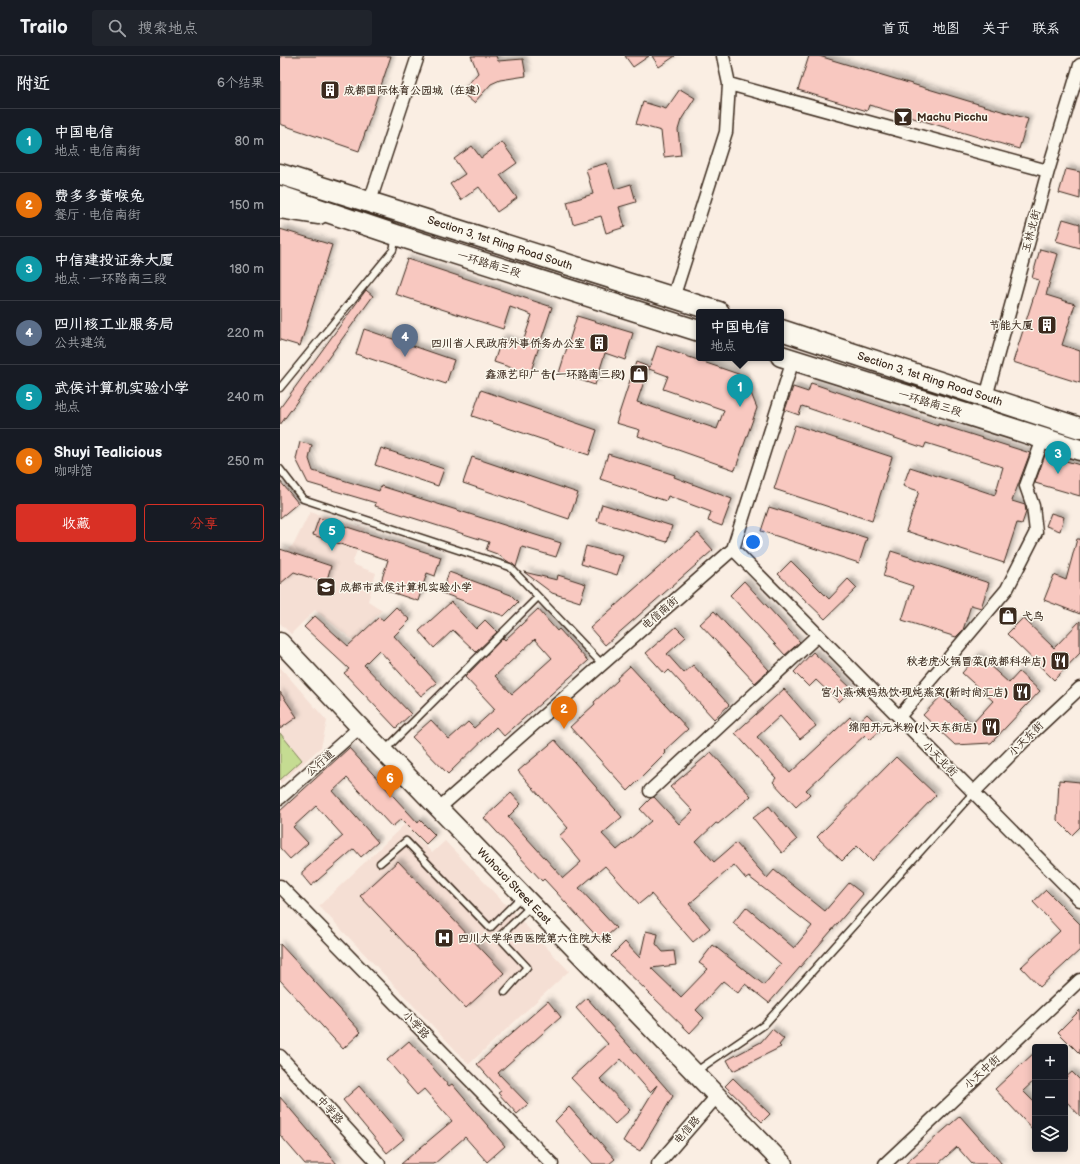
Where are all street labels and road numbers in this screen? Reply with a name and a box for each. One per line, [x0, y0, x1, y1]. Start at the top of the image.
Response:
street label: 玉林北街 [1019, 207, 1043, 254]
street label: Section 3, 1st Ring Road South [426, 213, 574, 273]
street label: 一环路南三段 [456, 248, 522, 280]
street label: Section 3, 1st Ring Road South [856, 349, 1004, 409]
street label: 一环路南三段 [897, 387, 963, 419]
street label: 电信南街 [639, 593, 682, 632]
street label: 小天东街 [1006, 718, 1047, 759]
street label: 小天北街 [920, 739, 961, 780]
street label: 公行道 [303, 747, 337, 779]
street label: Wuhouci Street East [474, 845, 554, 927]
street label: 小学路 [400, 1009, 432, 1041]
street label: 小天中街 [961, 1052, 1003, 1092]
street label: 中学路 [314, 1093, 346, 1127]
street label: 电信路 [671, 1113, 703, 1147]

